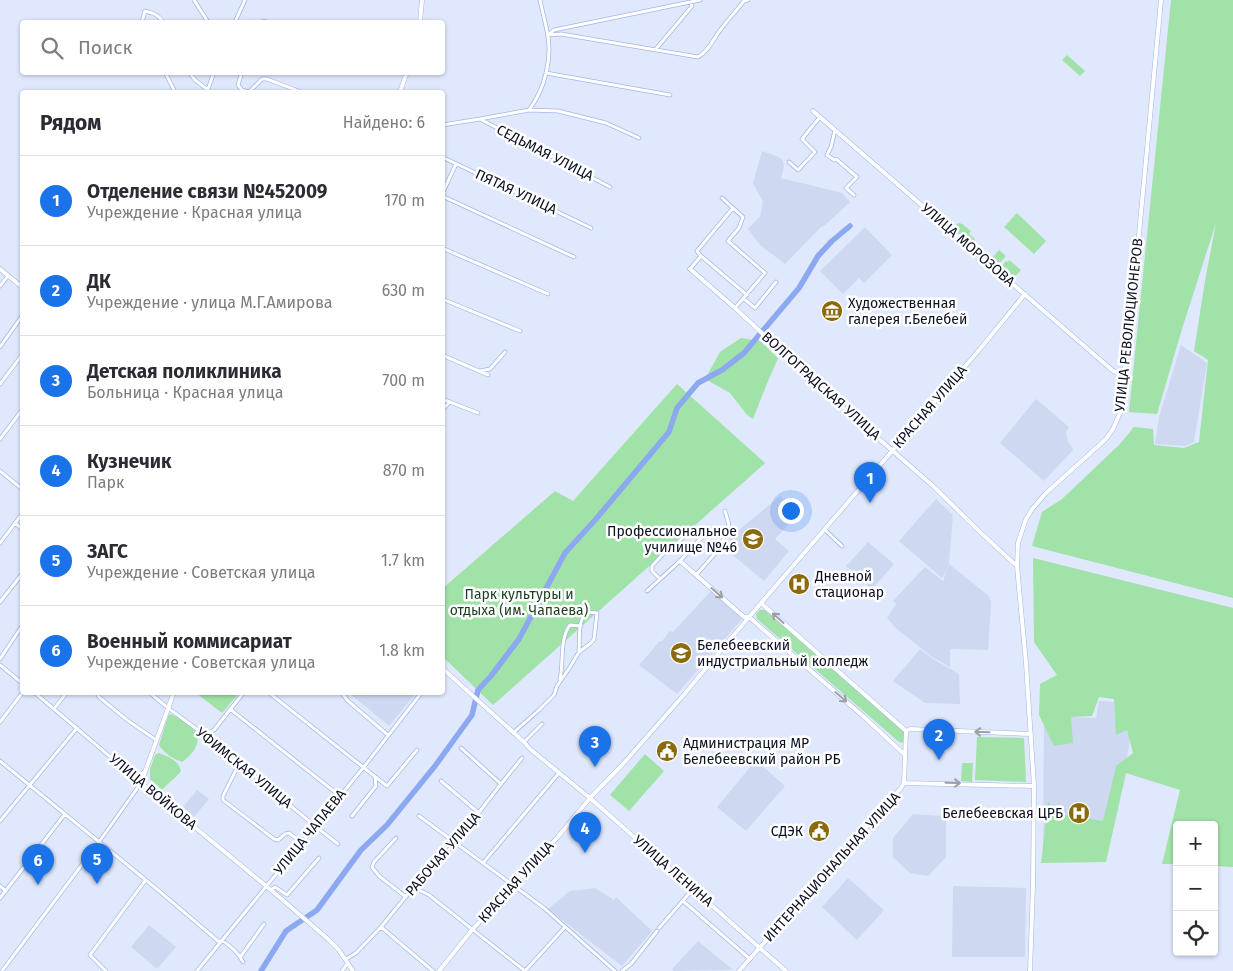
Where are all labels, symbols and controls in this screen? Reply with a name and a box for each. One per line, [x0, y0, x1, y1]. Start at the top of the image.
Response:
search box [20, 20, 445, 75]
icon: search [38, 34, 66, 62]
text: Поиск [78, 36, 132, 59]
text: Рядом [40, 110, 101, 136]
text: Найдено: 6 [343, 113, 425, 132]
street label: СЕДЬМАЯ УЛИЦА [494, 121, 596, 185]
street label: ПЯТАЯ УЛИЦА [473, 166, 559, 218]
text: Отделение связи №452009 [87, 180, 327, 203]
text: 1 [52, 191, 60, 210]
text: 170 m [384, 191, 425, 210]
street label: УЛИЦА МОРОЗОВА [918, 200, 1018, 290]
text: Учреждение · Красная улица [87, 203, 302, 222]
street label: УЛИЦА РЕВОЛЮЦИОНЕРОВ [1111, 237, 1147, 413]
text: ДК [87, 270, 111, 293]
text: 2 [52, 281, 60, 300]
text: 630 m [382, 281, 425, 300]
text: Учреждение · улица М.Г.Амирова [87, 293, 332, 312]
place label: Художественная галерея г.Белебей [848, 295, 967, 328]
museum icon: Художественная галерея г.Белебей [820, 299, 844, 323]
street label: ВОЛГОГРАДСКАЯ УЛИЦА [758, 328, 884, 444]
text: Детская поликлиника [87, 360, 282, 383]
street label: КРАСНАЯ УЛИЦА [889, 362, 971, 452]
text: 3 [52, 371, 60, 390]
text: 700 m [382, 371, 425, 390]
text: Больница · Красная улица [87, 383, 283, 402]
text: Кузнечик [87, 450, 171, 473]
text: 4 [51, 461, 61, 480]
text: 870 m [383, 461, 425, 480]
pin: 1 [854, 462, 886, 503]
text: Парк [87, 473, 124, 492]
your location [778, 498, 804, 524]
place label: Профессиональное училище №46 [607, 523, 737, 556]
school or university icon: Профессиональное училище №46 [741, 527, 765, 551]
text: ЗАГС [87, 540, 128, 563]
text: 5 [52, 551, 60, 570]
text: 1.7 km [381, 551, 425, 570]
text: Учреждение · Советская улица [87, 563, 315, 582]
place label: Дневной стационар [814, 568, 884, 601]
hospital icon: Дневной стационар [787, 572, 811, 596]
park label: Парк культуры и отдыха (им. Чапаева) [450, 586, 588, 619]
one-way arrow [710, 587, 723, 598]
one-way arrow [771, 612, 784, 624]
text: Военный коммисариат [87, 630, 292, 653]
place label: Белебеевский индустриальный колледж [697, 637, 868, 670]
text: 6 [51, 641, 61, 660]
text: 1.8 km [379, 641, 425, 660]
school or university icon: Белебеевский индустриальный колледж [669, 641, 693, 665]
text: Учреждение · Советская улица [87, 653, 315, 672]
one-way arrow [834, 691, 847, 702]
pin: 2 [923, 719, 955, 760]
street label: УФИМСКАЯ УЛИЦА [192, 724, 296, 812]
pin: 3 [579, 726, 611, 767]
one-way arrow [974, 727, 990, 736]
place label: Администрация МР Белебеевский район РБ [683, 735, 841, 768]
public building icon: Администрация МР Белебеевский район РБ [655, 739, 679, 763]
street label: УЛИЦА ВОЙКОВА [106, 750, 200, 834]
one-way arrow [945, 779, 961, 788]
street label: УЛИЦА ЧАПАЕВА [270, 786, 350, 878]
street label: ИНТЕРНАЦИОНАЛЬНАЯ УЛИЦА [760, 789, 904, 945]
hospital icon: Белебеевская ЦРБ [1067, 801, 1091, 825]
place label: Белебеевская ЦРБ [942, 805, 1063, 822]
street label: РАБОЧАЯ УЛИЦА [402, 809, 484, 899]
pin: 4 [569, 812, 601, 853]
public building icon: СДЭК [807, 819, 831, 843]
map controls [1173, 821, 1218, 956]
button: + [1173, 821, 1218, 866]
place label: СДЭК [771, 823, 804, 840]
street label: УЛИЦА ЛЕНИНА [630, 832, 716, 910]
street label: КРАСНАЯ УЛИЦА [475, 838, 557, 926]
pin: 5 [81, 843, 113, 884]
pin: 6 [22, 844, 54, 885]
button: − [1173, 866, 1218, 911]
button: locate [1173, 911, 1218, 956]

